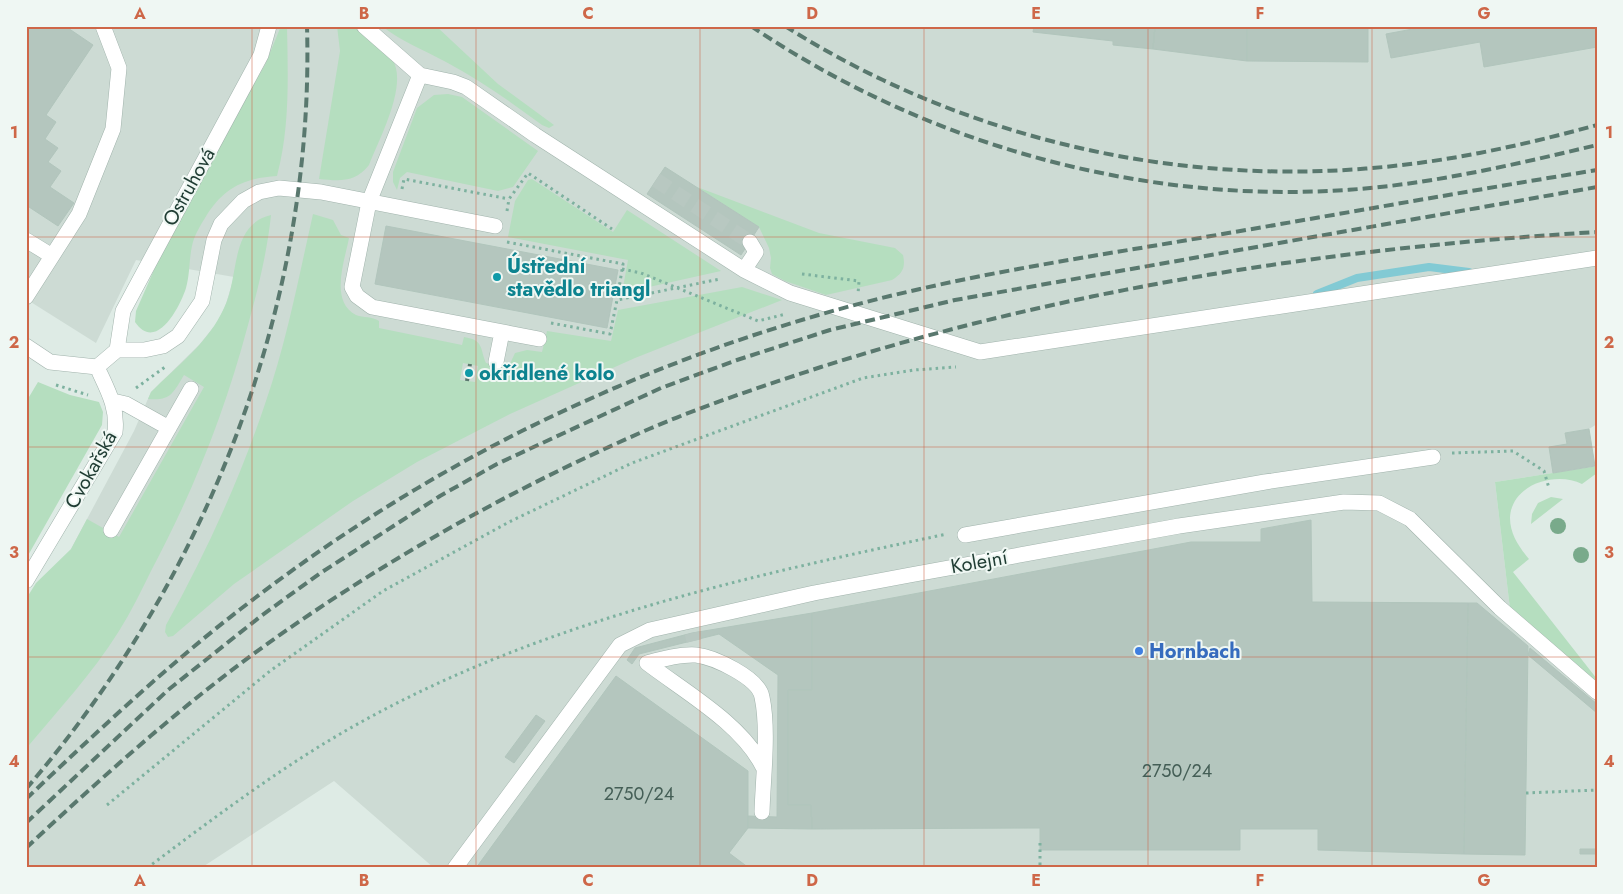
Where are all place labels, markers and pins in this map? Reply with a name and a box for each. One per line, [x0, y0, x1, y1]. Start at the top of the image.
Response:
place label: Ústřední stavědlo triangl [507, 252, 650, 304]
marker: Ústřední stavědlo triangl [491, 271, 503, 283]
place label: okřídlené kolo [479, 359, 615, 388]
marker: okřídlené kolo [463, 367, 475, 379]
place label: Hornbach [1149, 637, 1241, 666]
marker: Hornbach [1133, 645, 1145, 657]

